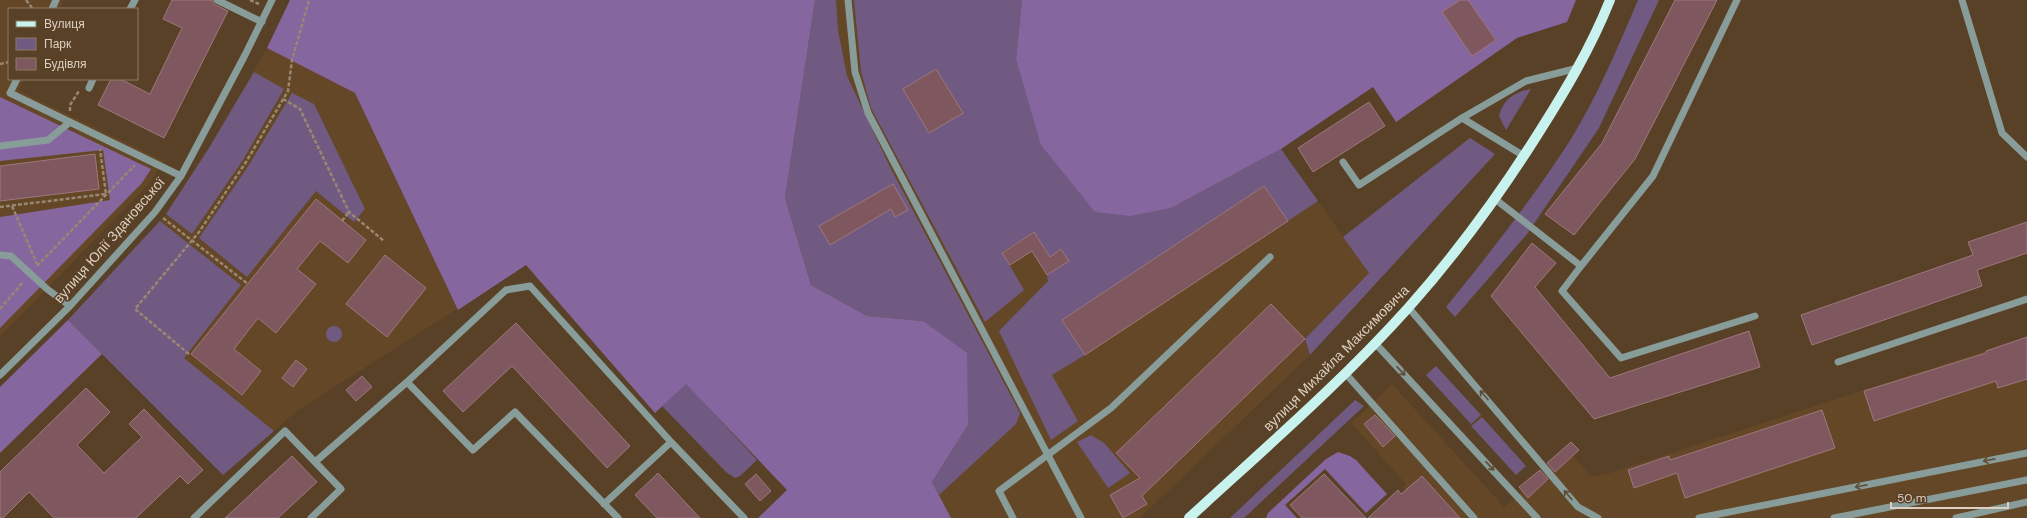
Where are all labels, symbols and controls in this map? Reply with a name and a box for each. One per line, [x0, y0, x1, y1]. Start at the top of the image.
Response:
legend [8, 8, 138, 80]
text: Вулиця [44, 16, 85, 32]
text: Парк [44, 36, 72, 52]
text: Будівля [44, 56, 86, 72]
street label: вулиця Юлії Здановської [49, 173, 169, 307]
street label: вулиця Михайла Максимовича [1259, 281, 1413, 435]
one-way arrow [1397, 366, 1406, 376]
one-way arrow [1479, 390, 1488, 401]
one-way arrow [1983, 457, 1996, 465]
one-way arrow [1485, 461, 1494, 471]
one-way arrow [1855, 482, 1868, 490]
scale bar [1891, 484, 2008, 510]
one-way arrow [1564, 489, 1573, 500]
text: 50 m [1897, 490, 1926, 506]

